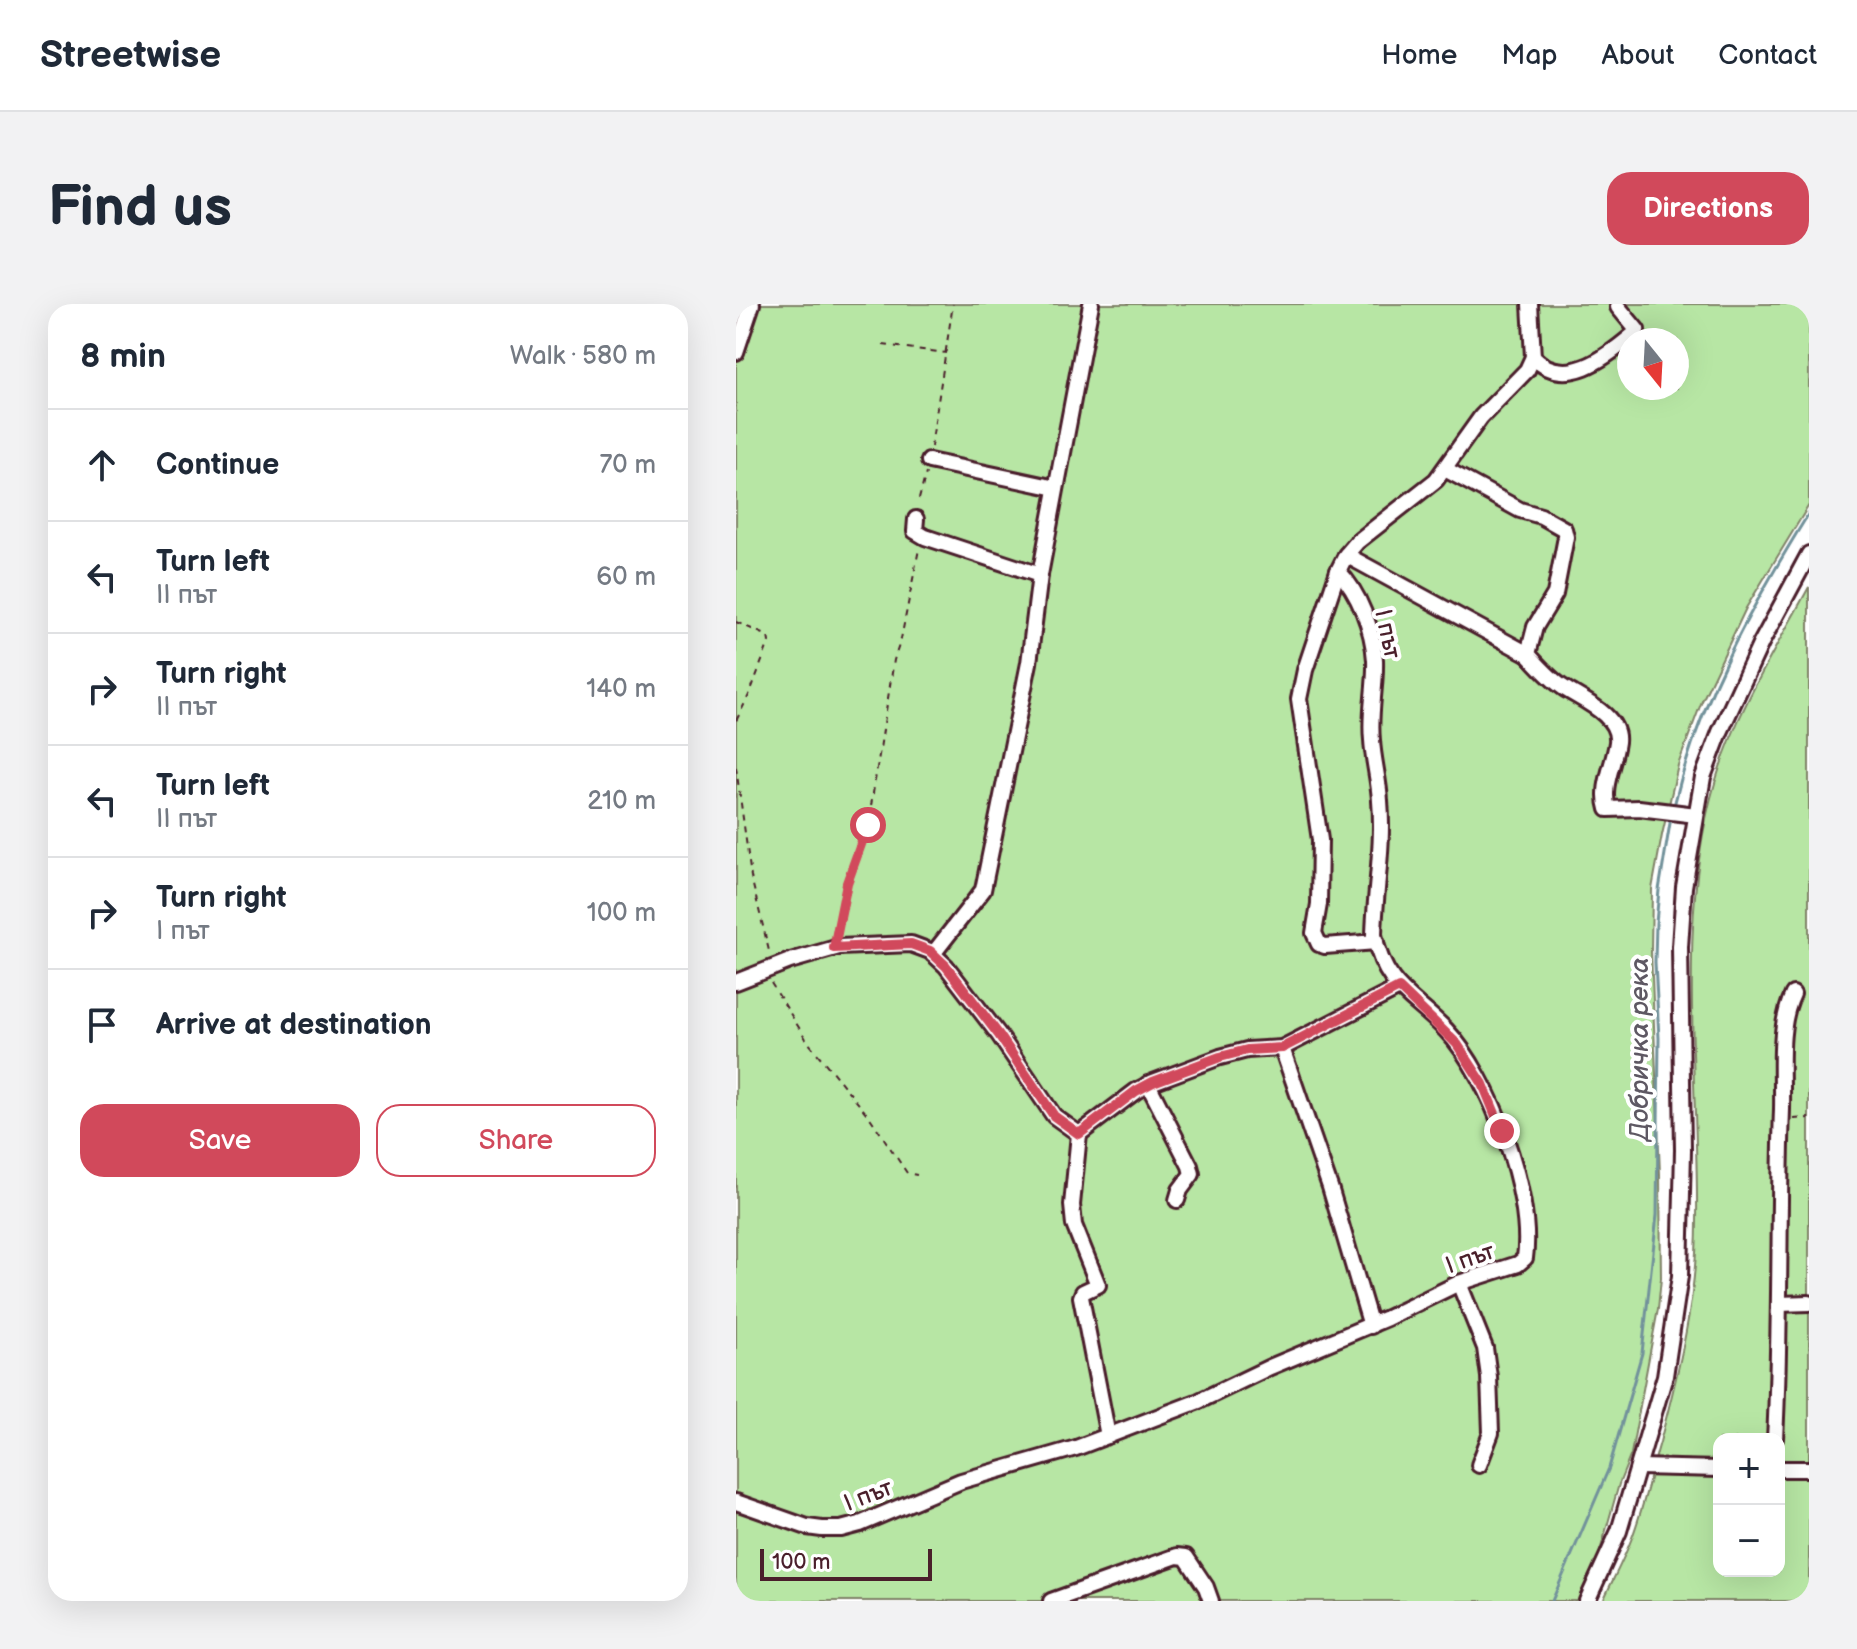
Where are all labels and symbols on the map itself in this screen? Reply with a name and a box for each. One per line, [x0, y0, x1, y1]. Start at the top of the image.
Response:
north arrow [1617, 328, 1689, 400]
street label: І път [1368, 607, 1407, 661]
route start [850, 807, 886, 843]
water label: Добричка река [1625, 957, 1656, 1143]
route end [1484, 1113, 1520, 1149]
street label: І път [1442, 1237, 1498, 1280]
street label: І път [840, 1473, 897, 1518]
scale bar [760, 1545, 932, 1581]

